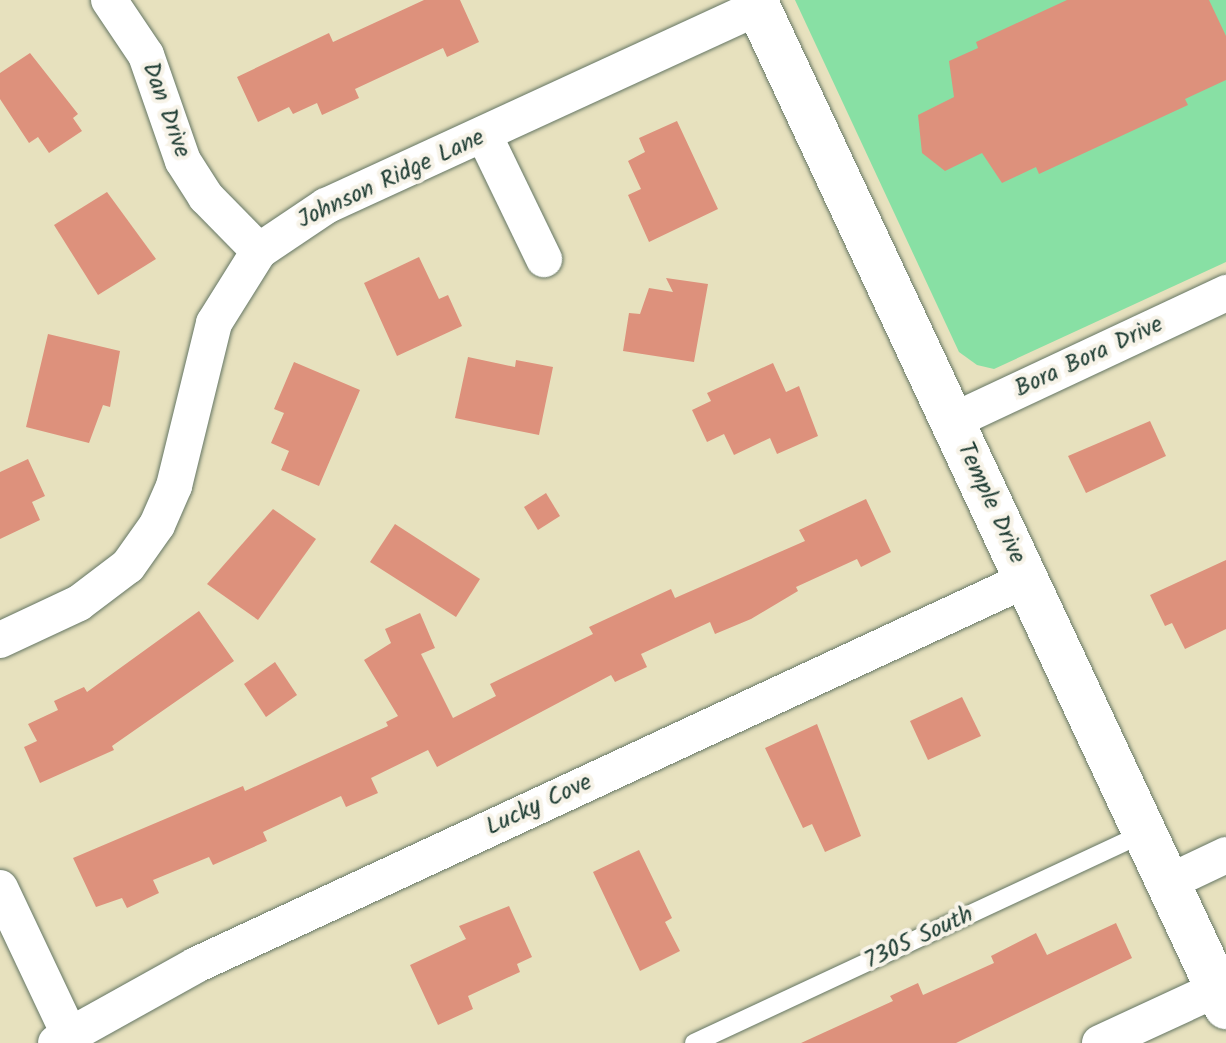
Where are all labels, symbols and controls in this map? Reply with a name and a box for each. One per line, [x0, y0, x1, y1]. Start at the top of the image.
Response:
street label: Dan Drive [136, 58, 196, 162]
street label: Johnson Ridge Lane [293, 123, 489, 235]
street label: Bora Bora Drive [1010, 310, 1168, 404]
street label: Temple Drive [950, 438, 1032, 568]
street label: Lucky Cove [481, 768, 597, 842]
street label: 7305 South [860, 900, 978, 976]

